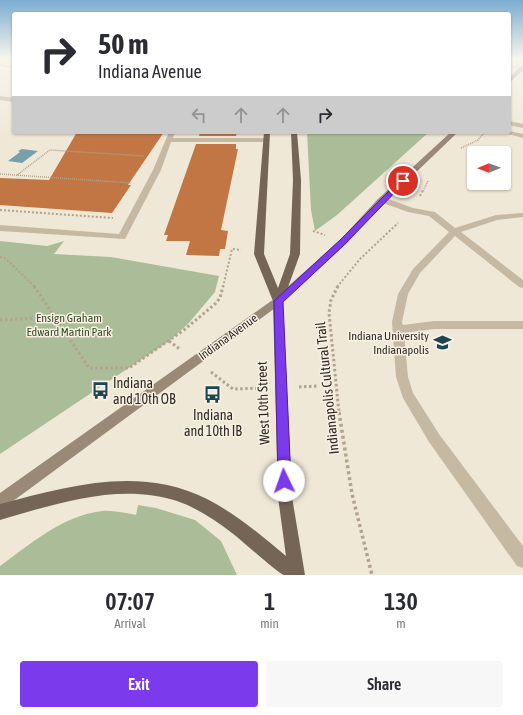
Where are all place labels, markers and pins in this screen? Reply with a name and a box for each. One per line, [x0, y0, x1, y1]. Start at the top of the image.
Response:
pin [386, 164, 420, 198]
place label: Indiana University Indianapolis [348, 329, 429, 357]
school or university icon: Indiana University Indianapolis [432, 333, 452, 353]
place label: Indiana and 10th OB [113, 375, 176, 407]
bus stop icon: Indiana and 10th OB [90, 381, 110, 401]
bus stop icon: Indiana and 10th IB [203, 385, 223, 405]
place label: Indiana and 10th IB [184, 407, 242, 439]

